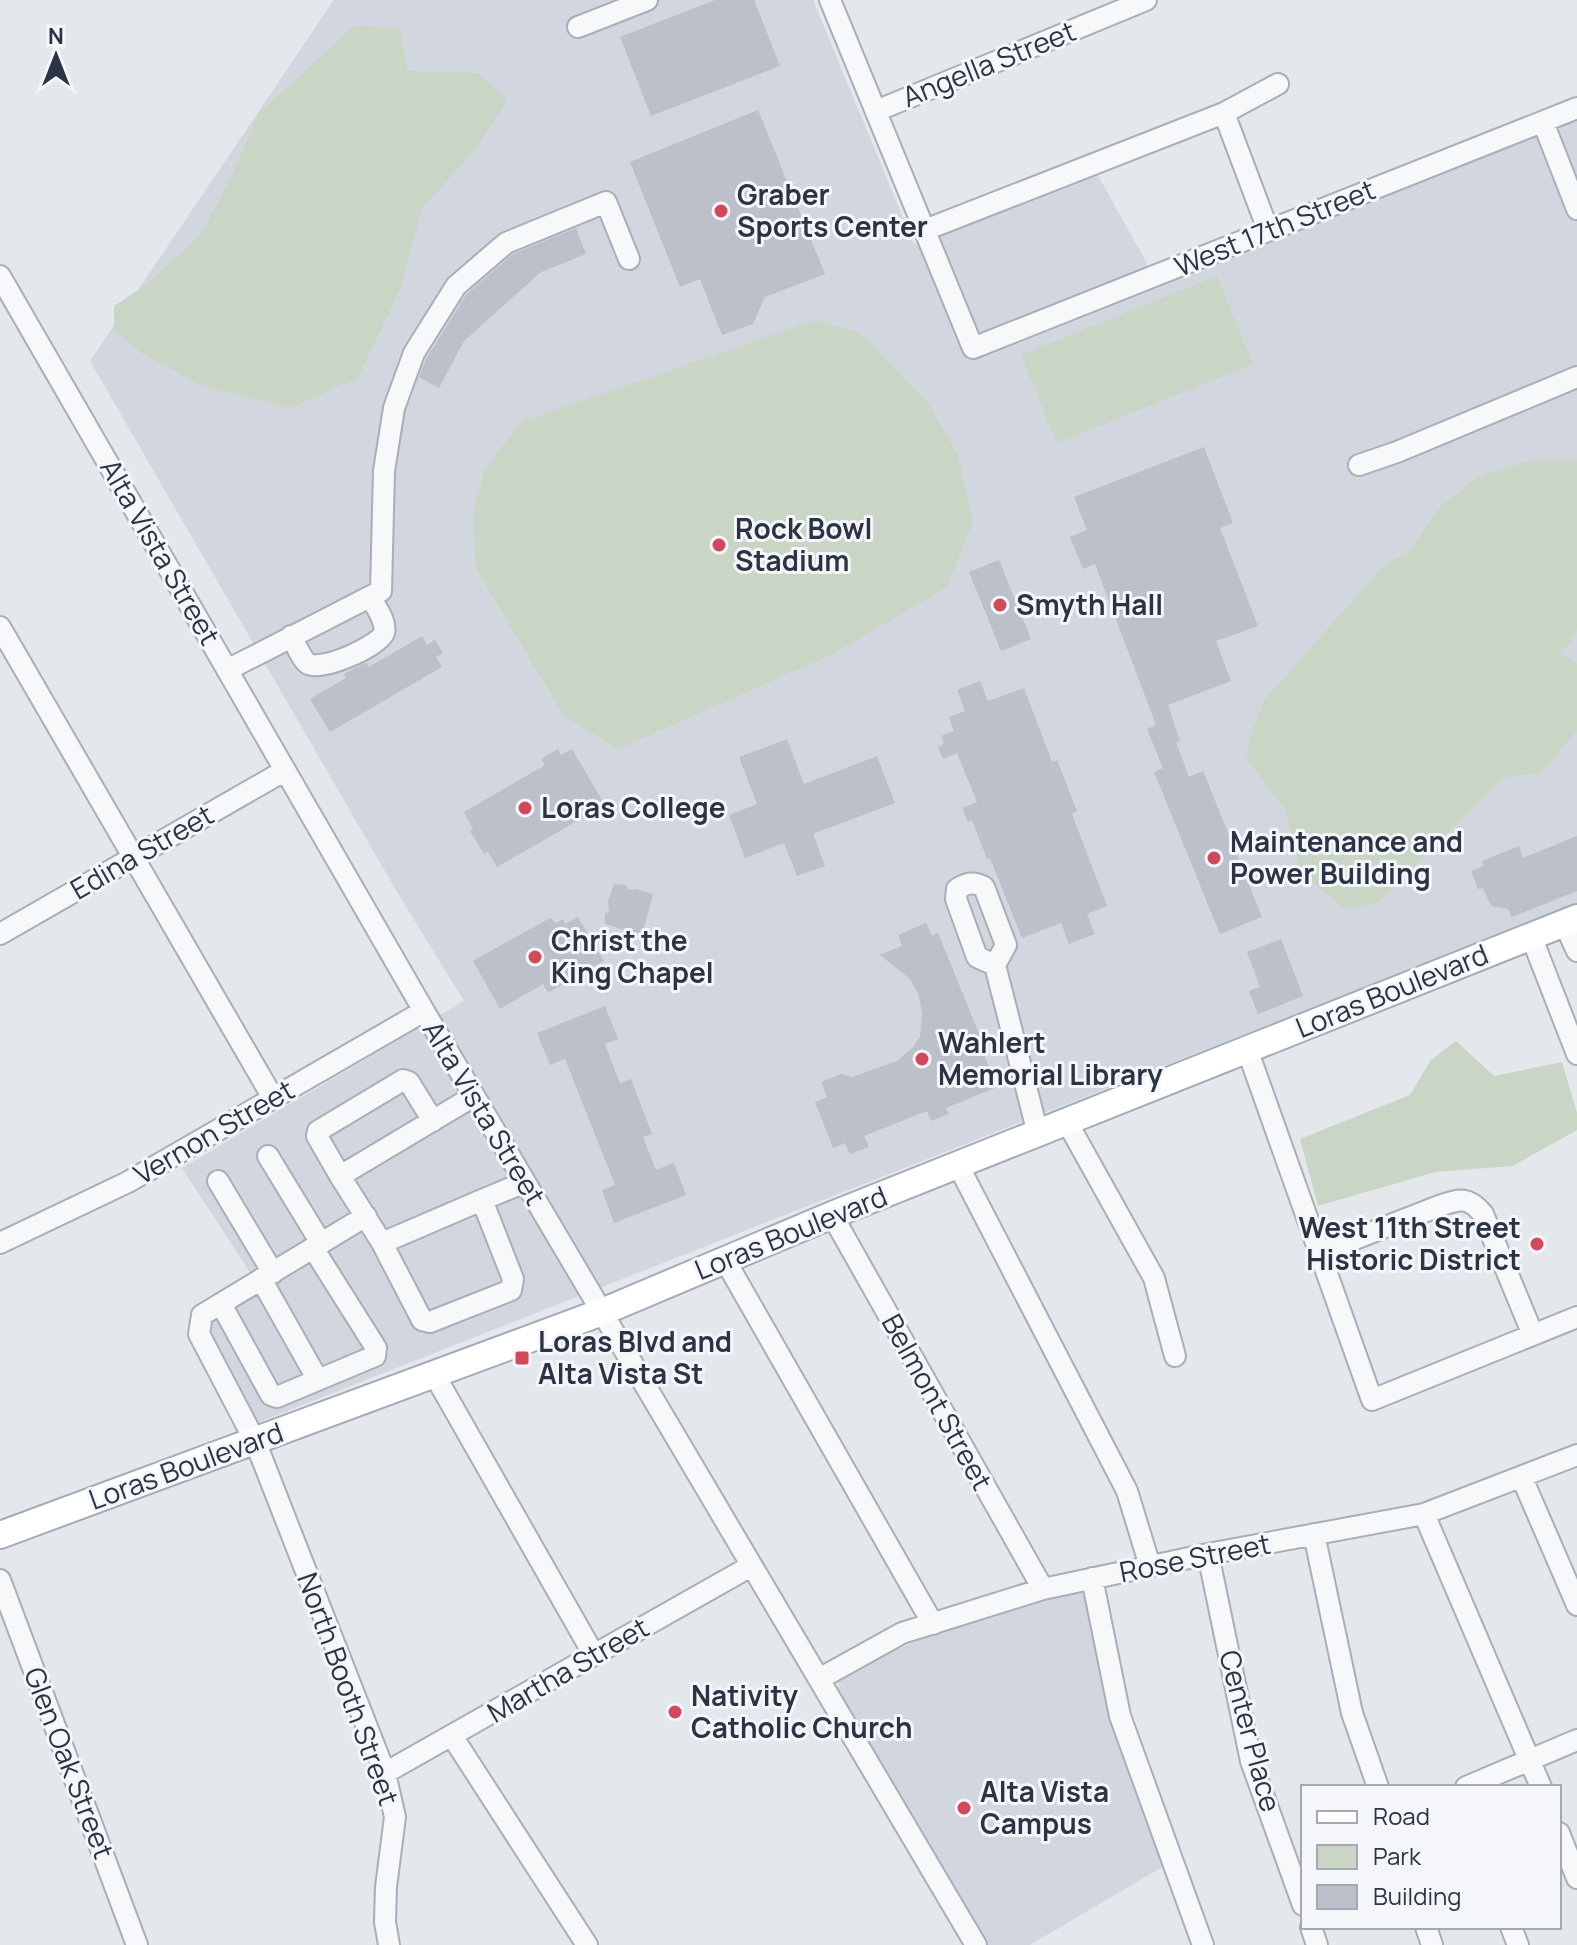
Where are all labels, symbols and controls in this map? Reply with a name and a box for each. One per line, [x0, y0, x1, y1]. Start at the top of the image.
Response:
street label: Angella Street [896, 11, 1081, 115]
north arrow [16, 16, 96, 96]
text: N [48, 21, 64, 51]
street label: West 17th Street [1169, 170, 1381, 285]
place label: Graber Sports Center [737, 175, 928, 245]
marker: Graber Sports Center [712, 202, 730, 220]
street label: Alta Vista Street [92, 452, 230, 651]
place label: Rock Bowl Stadium [735, 509, 872, 579]
marker: Rock Bowl Stadium [710, 536, 728, 554]
place label: Smyth Hall [1016, 585, 1163, 623]
marker: Smyth Hall [991, 596, 1009, 614]
place label: Loras College [541, 788, 726, 826]
street label: Edina Street [63, 795, 220, 907]
marker: Loras College [516, 799, 534, 817]
place label: Maintenance and Power Building [1230, 822, 1463, 892]
marker: Maintenance and Power Building [1205, 849, 1223, 867]
place label: Christ the King Chapel [551, 921, 714, 991]
street label: Loras Boulevard [1290, 934, 1493, 1046]
marker: Christ the King Chapel [526, 948, 544, 966]
street label: Alta Vista Street [415, 1013, 555, 1212]
place label: Wahlert Memorial Library [938, 1023, 1163, 1093]
marker: Wahlert Memorial Library [913, 1050, 931, 1068]
street label: Vernon Street [126, 1070, 301, 1192]
street label: Loras Boulevard [689, 1176, 892, 1288]
place label: West 11th Street Historic District [1299, 1208, 1521, 1278]
marker: West 11th Street Historic District [1528, 1235, 1546, 1253]
street label: Belmont Street [874, 1307, 1002, 1496]
place label: Loras Blvd and Alta Vista St [538, 1322, 732, 1392]
marker: Loras Blvd and Alta Vista St [513, 1349, 531, 1367]
street label: Loras Boulevard [83, 1412, 288, 1518]
street label: Rose Street [1116, 1524, 1274, 1590]
street label: North Booth Street [289, 1567, 409, 1810]
street label: Martha Street [480, 1608, 655, 1731]
street label: Center Place [1211, 1646, 1291, 1816]
street label: Glen Oak Street [16, 1662, 124, 1864]
place label: Nativity Catholic Church [691, 1676, 912, 1746]
marker: Nativity Catholic Church [666, 1703, 684, 1721]
place label: Alta Vista Campus [980, 1772, 1109, 1842]
legend [1301, 1785, 1561, 1929]
marker: Alta Vista Campus [955, 1799, 973, 1817]
text: Road [1373, 1799, 1430, 1832]
text: Park [1373, 1839, 1422, 1872]
text: Building [1373, 1879, 1461, 1912]

